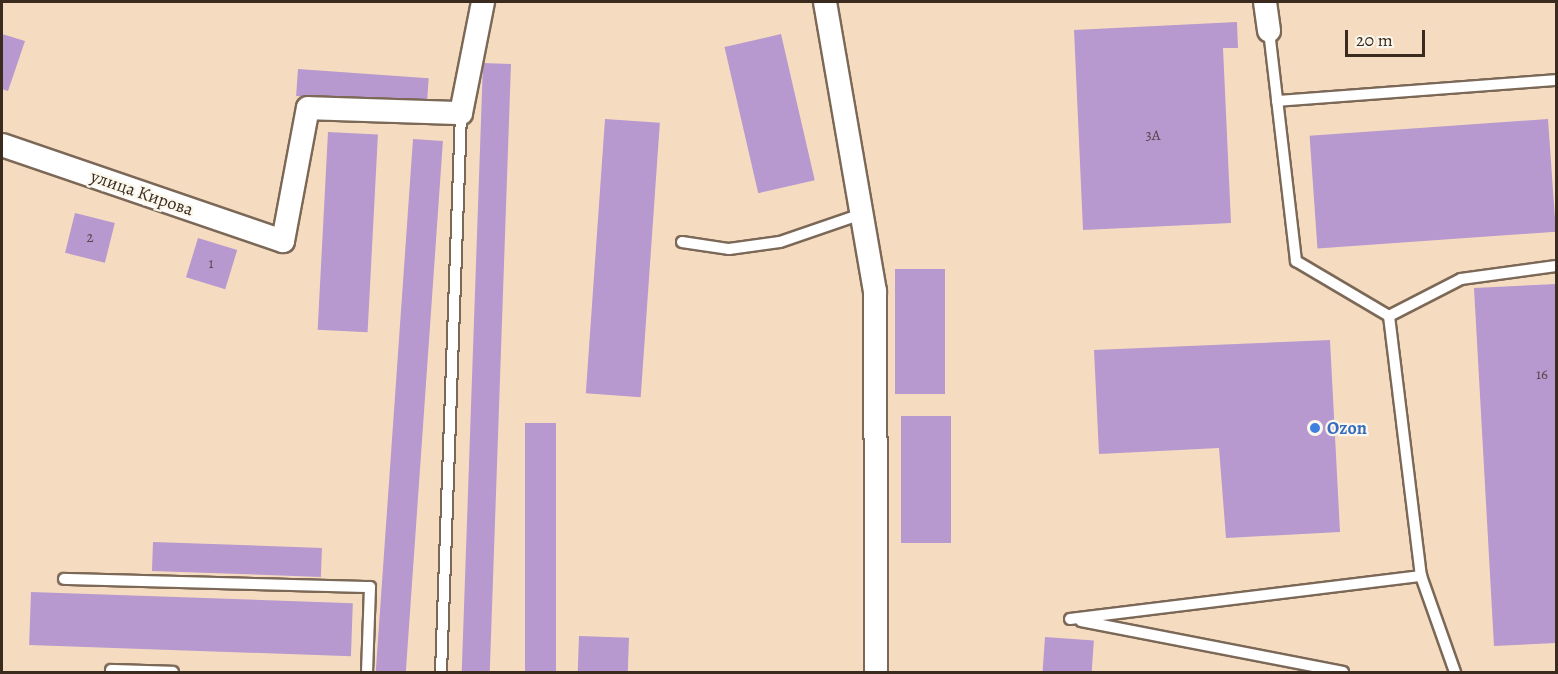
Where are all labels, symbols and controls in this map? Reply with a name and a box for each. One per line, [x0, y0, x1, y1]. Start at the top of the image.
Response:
scale bar [1348, 18, 1428, 56]
text: 20 m [1356, 28, 1393, 52]
house number: 3А [1146, 127, 1160, 145]
street label: улица Кирова [88, 165, 196, 221]
house number: 2 [86, 229, 94, 247]
house number: 1 [208, 255, 214, 273]
house number: 16 [1536, 366, 1548, 384]
place label: Ozon [1327, 417, 1367, 439]
marker: Ozon [1308, 421, 1322, 435]

